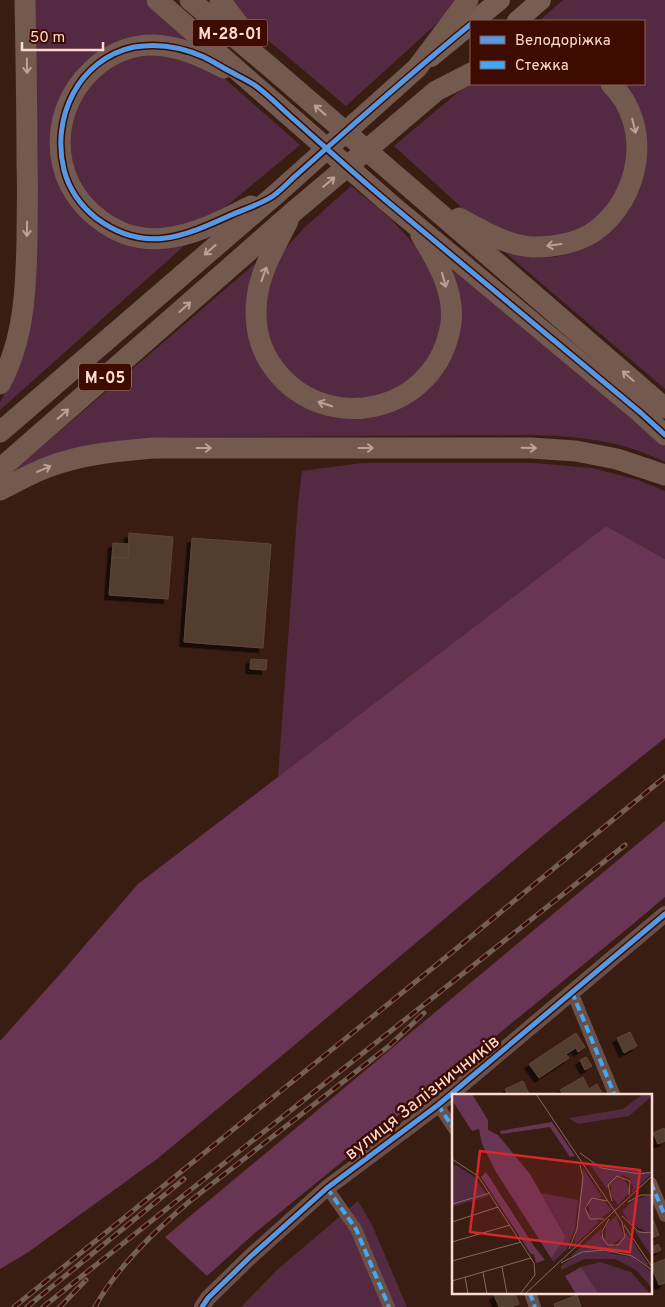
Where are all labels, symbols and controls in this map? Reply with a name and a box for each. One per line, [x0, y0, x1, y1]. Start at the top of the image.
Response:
road number: М-28-01 [192, 19, 268, 46]
scale bar [22, 20, 104, 52]
legend [470, 20, 645, 85]
text: 50 m [30, 29, 65, 48]
text: Велодоріжка [515, 32, 611, 51]
text: Стежка [515, 57, 569, 76]
one-way arrow [22, 58, 31, 74]
one-way arrow [314, 105, 327, 116]
one-way arrow [630, 117, 639, 133]
one-way arrow [322, 176, 335, 187]
one-way arrow [22, 220, 32, 236]
one-way arrow [546, 240, 562, 250]
one-way arrow [204, 245, 217, 256]
one-way arrow [259, 267, 269, 282]
one-way arrow [440, 272, 450, 288]
one-way arrow [178, 301, 191, 312]
road number: М-05 [79, 364, 131, 391]
one-way arrow [622, 371, 635, 382]
one-way arrow [317, 399, 333, 408]
one-way arrow [56, 409, 69, 420]
one-way arrow [195, 443, 211, 453]
one-way arrow [358, 443, 374, 453]
one-way arrow [520, 443, 536, 453]
one-way arrow [36, 464, 51, 474]
street label: вулиця Залізничників [341, 1030, 505, 1166]
inset map [452, 1094, 652, 1294]

